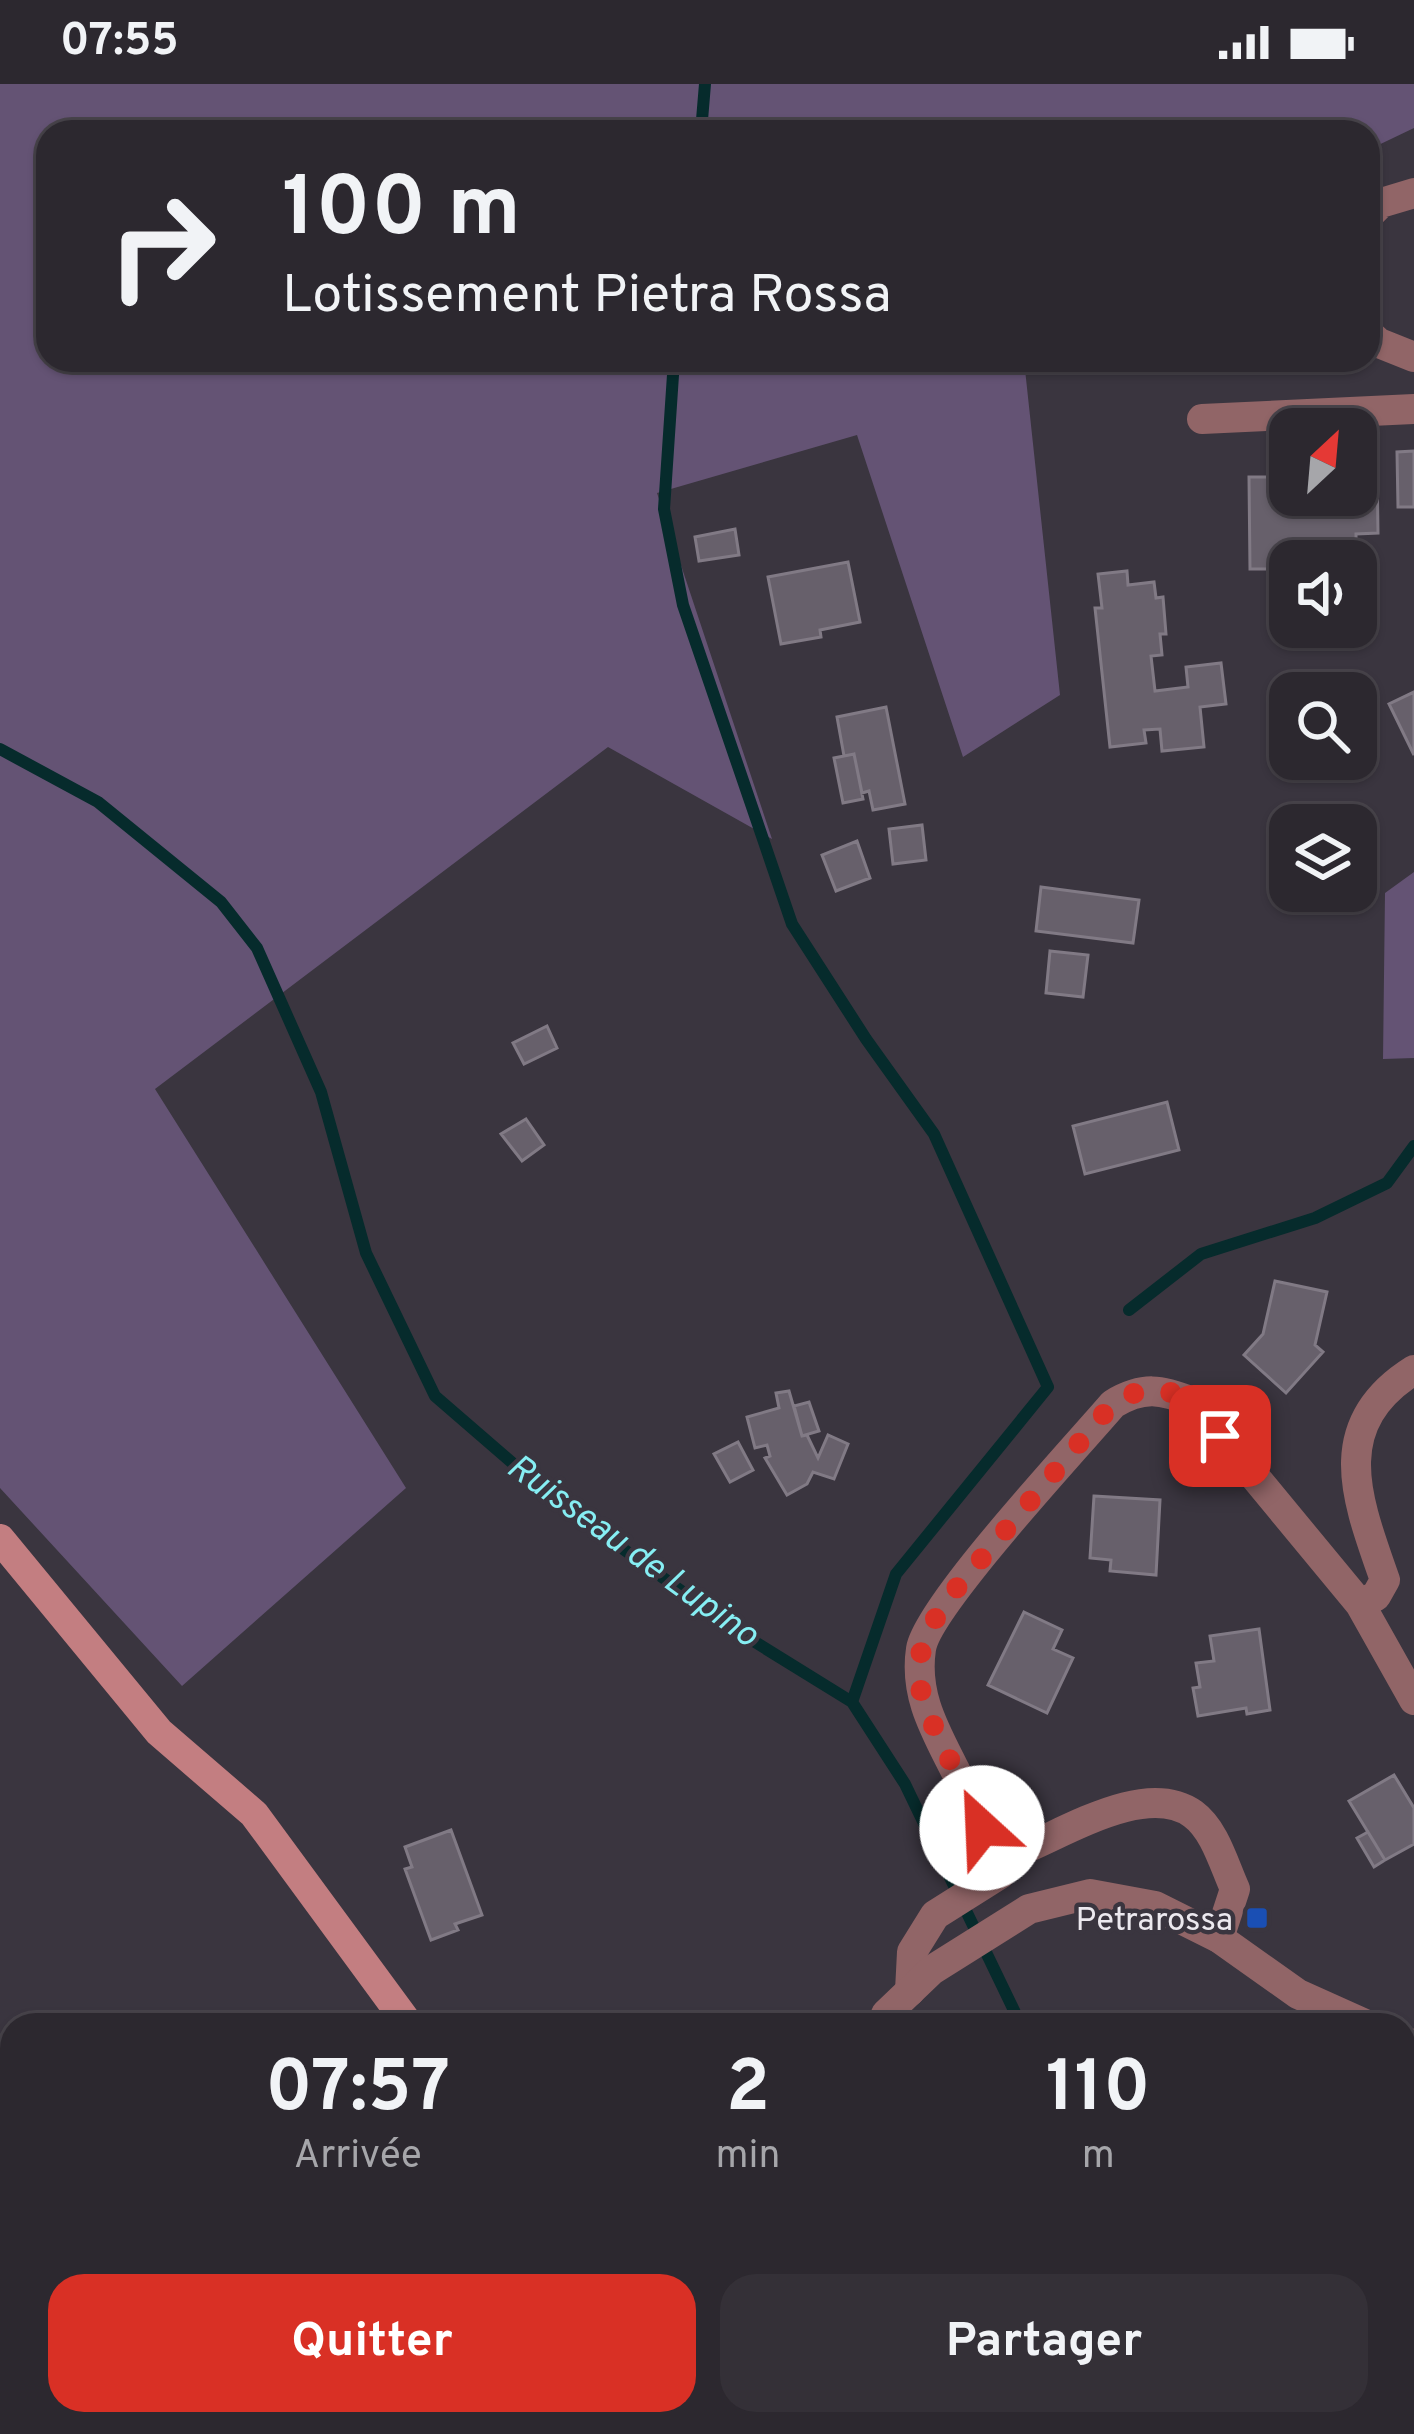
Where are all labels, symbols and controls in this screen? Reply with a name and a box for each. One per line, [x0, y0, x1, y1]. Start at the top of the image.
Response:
text: 07:55 [60, 14, 179, 71]
text: 100 m [282, 159, 521, 265]
icon: right [84, 168, 240, 324]
text: Lotissement Pietra Rossa [282, 263, 892, 332]
north arrow [1269, 408, 1377, 516]
map controls [1269, 408, 1377, 912]
button: sound [1269, 540, 1377, 648]
button: search [1269, 672, 1377, 780]
button: layers [1269, 804, 1377, 912]
pin [1169, 1385, 1271, 1487]
icon: arrive [1187, 1403, 1253, 1469]
water label: Ruisseau de Lupino [497, 1445, 767, 1660]
position arrow [919, 1765, 1045, 1891]
place label: Petrarossa [1075, 1901, 1233, 1943]
marker: Petrarossa [1244, 1905, 1270, 1931]
text: 07:57 [265, 2045, 450, 2137]
text: 2 [726, 2045, 770, 2137]
text: 110 [1046, 2045, 1151, 2137]
text: Arrivée [294, 2133, 422, 2182]
text: min [716, 2133, 780, 2182]
text: m [1082, 2133, 1115, 2182]
button: Quitter [48, 2274, 696, 2412]
button: Partager [720, 2274, 1368, 2412]

